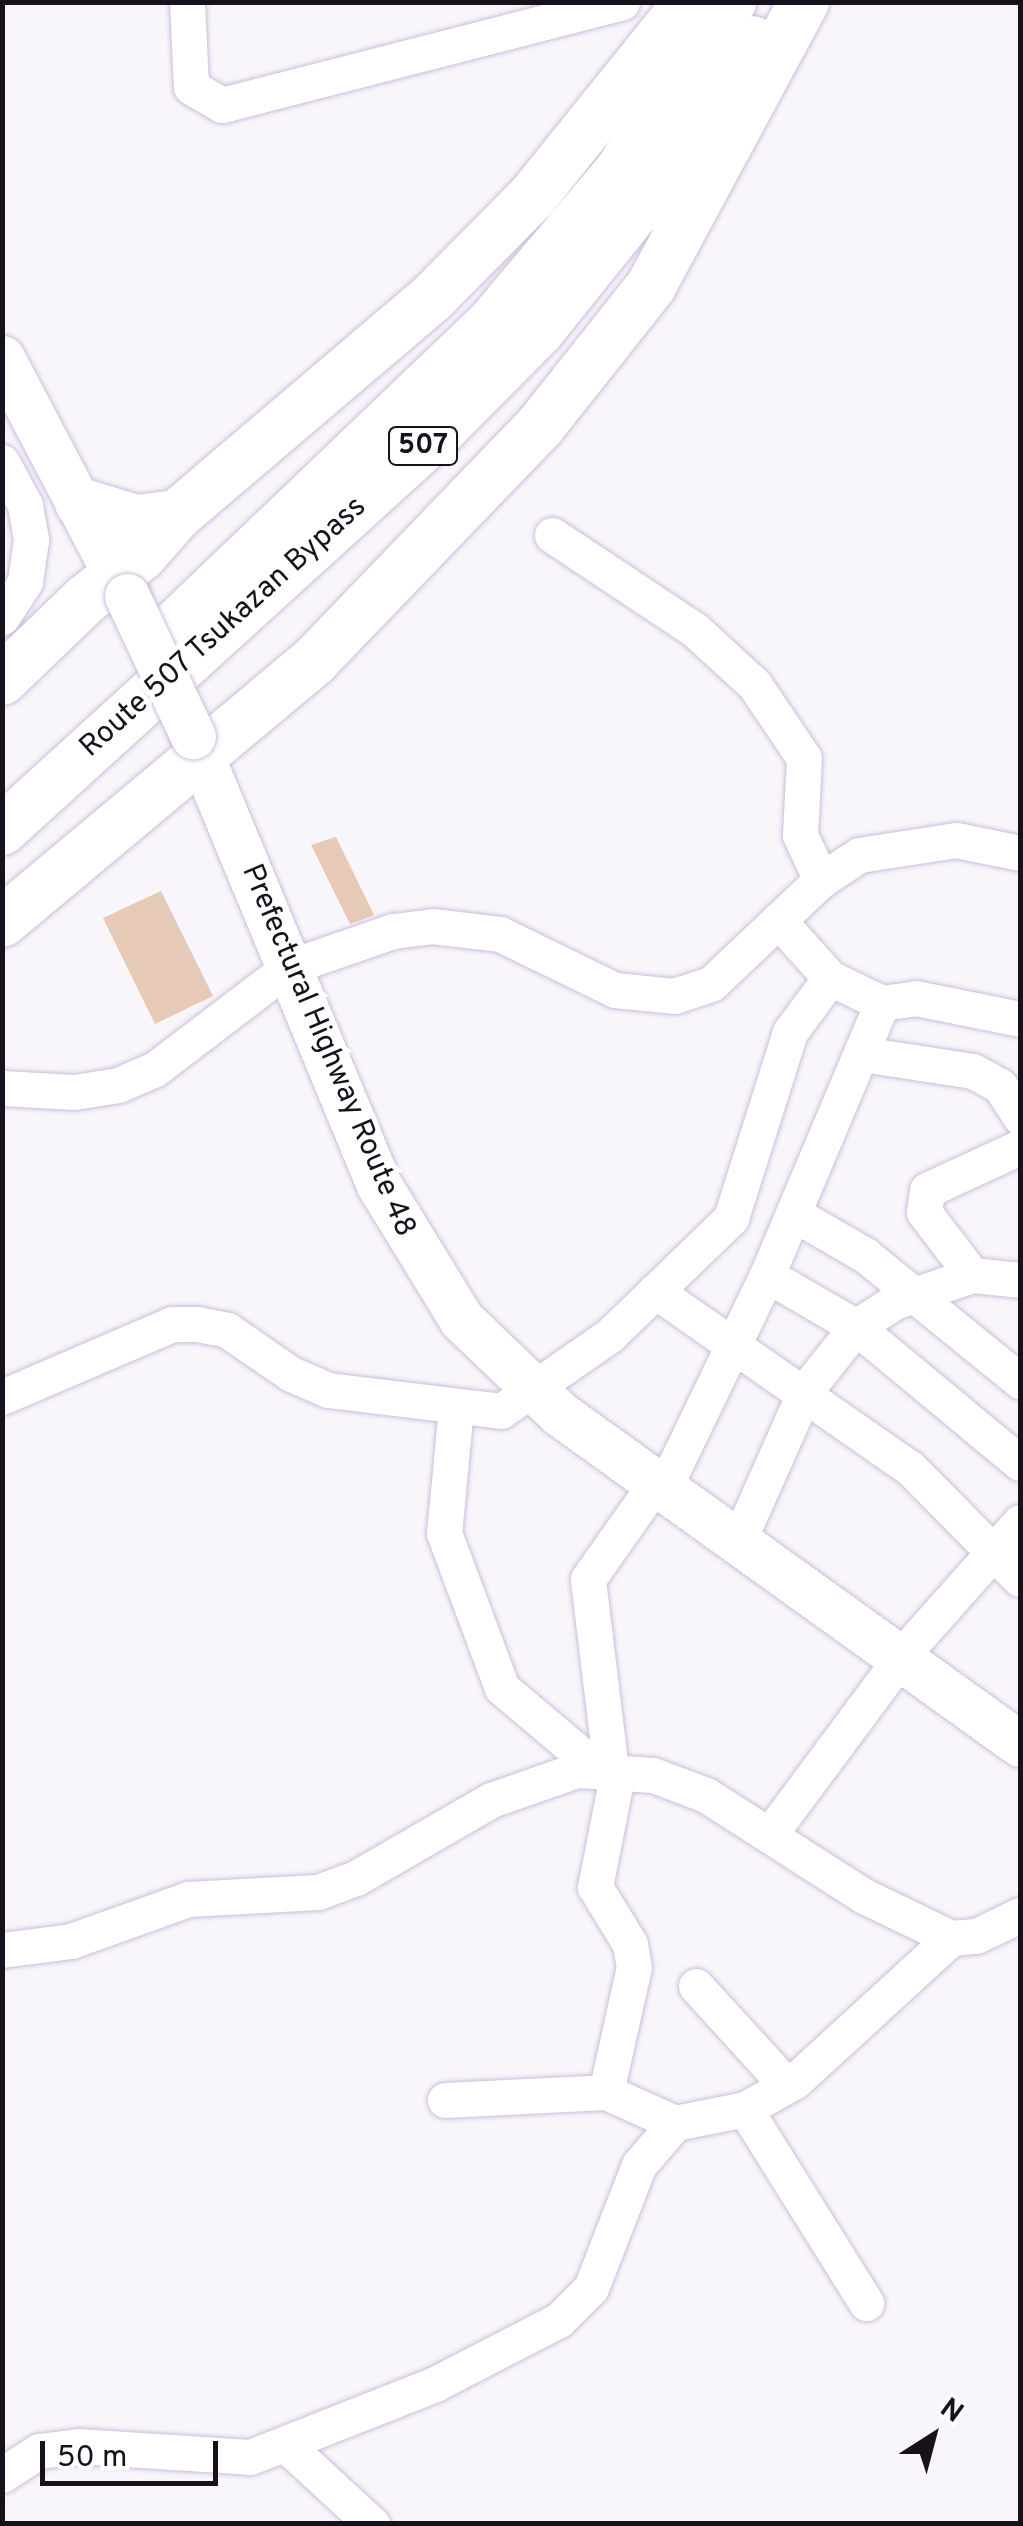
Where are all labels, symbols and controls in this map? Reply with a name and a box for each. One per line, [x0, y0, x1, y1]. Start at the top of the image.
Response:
road number: 507 [388, 423, 458, 469]
street label: Route 507 Tsukazan Bypass [73, 489, 375, 767]
street label: Prefectural Highway Route 48 [232, 859, 422, 1243]
north arrow [883, 2386, 983, 2486]
text: N [932, 2391, 969, 2432]
scale bar [45, 2421, 222, 2483]
text: 50 m [57, 2440, 127, 2477]

